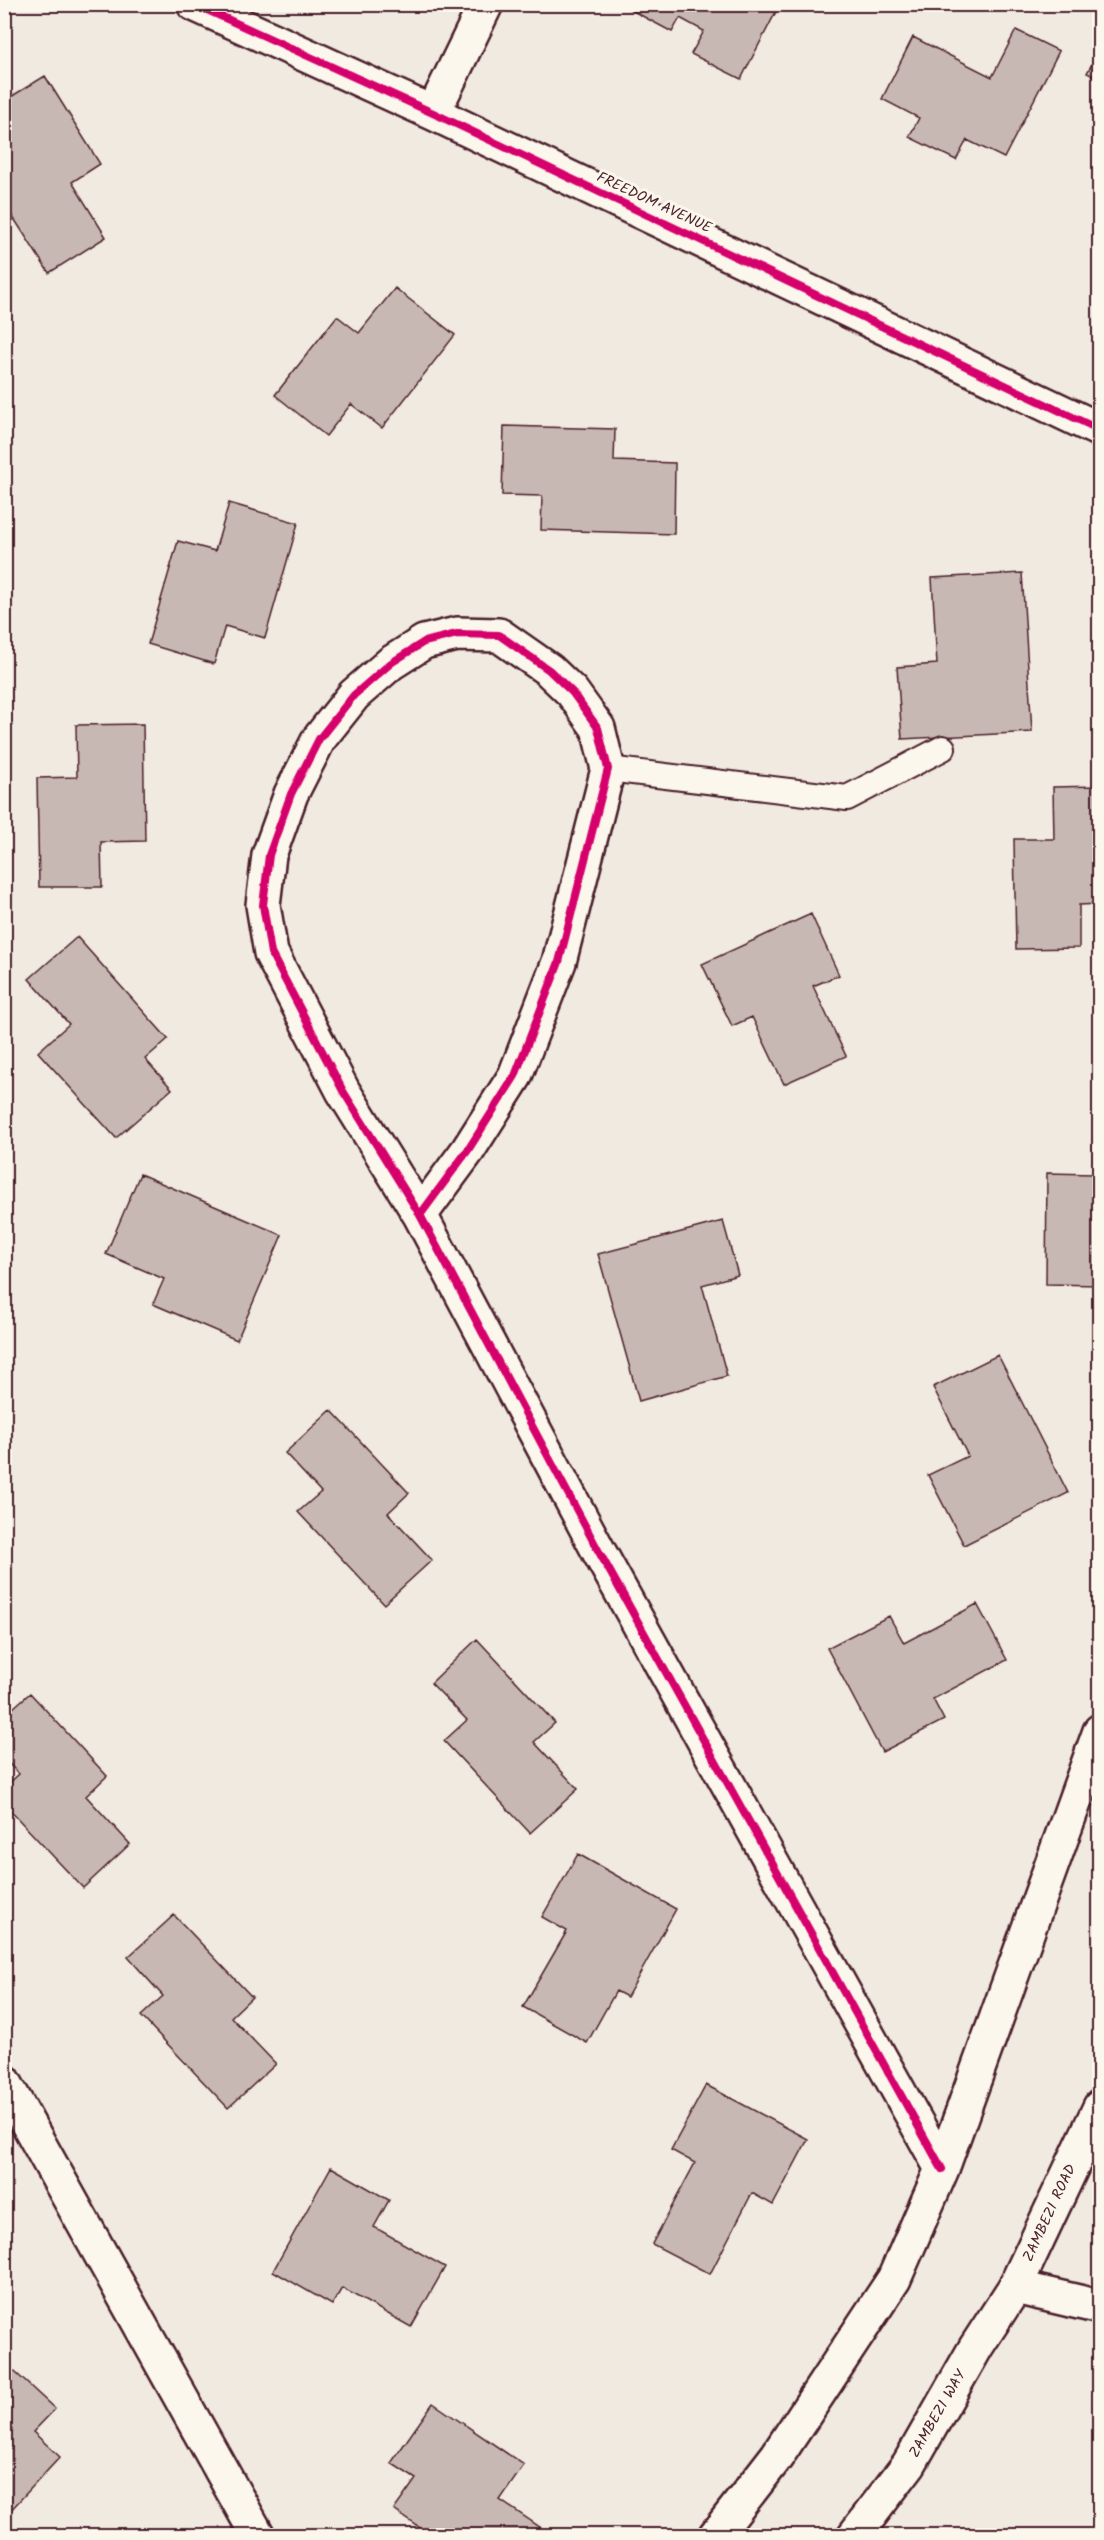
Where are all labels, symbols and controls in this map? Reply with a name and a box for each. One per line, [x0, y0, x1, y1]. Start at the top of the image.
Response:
street label: FREEDOM AVENUE [592, 166, 717, 241]
street label: ZAMBEZI ROAD [1017, 2160, 1083, 2266]
street label: ZAMBEZI WAY [903, 2364, 974, 2462]

